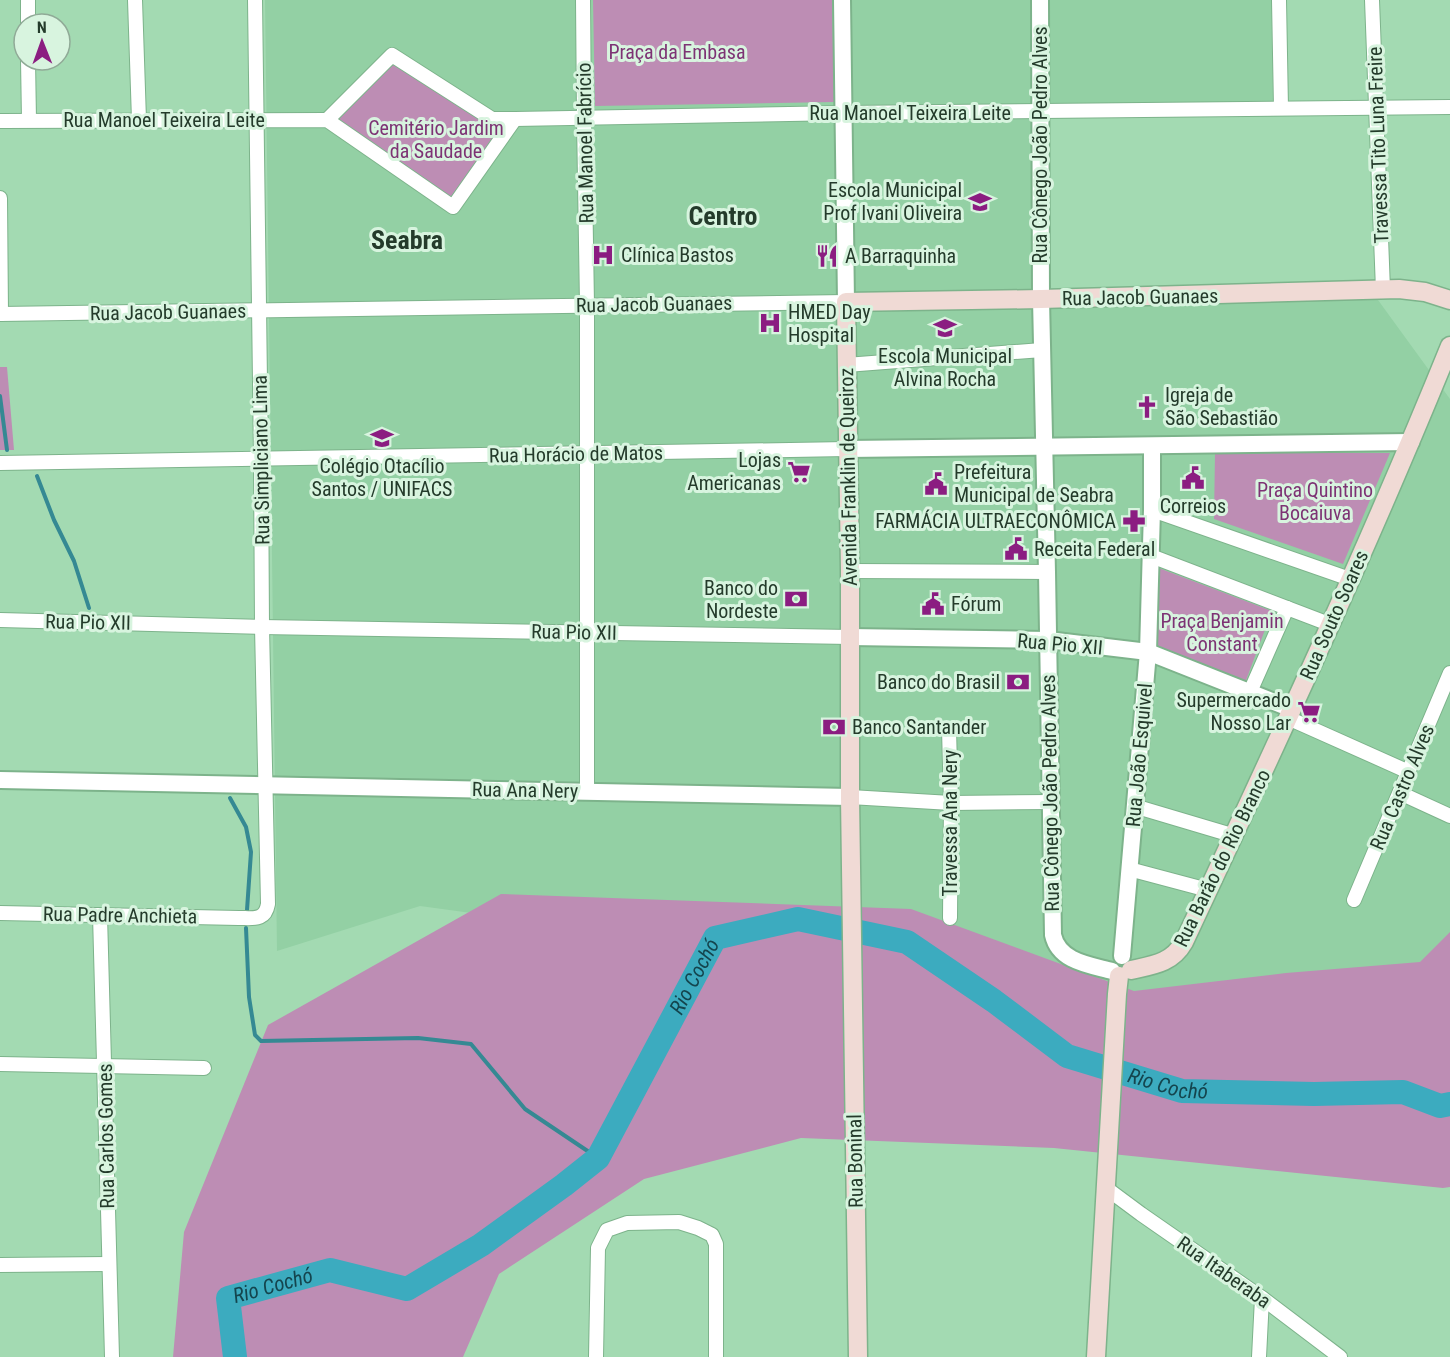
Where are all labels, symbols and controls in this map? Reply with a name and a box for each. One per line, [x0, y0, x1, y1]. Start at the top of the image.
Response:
north arrow [12, 12, 72, 72]
text: N [37, 18, 47, 37]
street label: Rua Cônego João Pedro Alves [1028, 26, 1052, 264]
park label: Praça da Embasa [608, 40, 746, 64]
street label: Travessa Tito Luna Freire [1363, 46, 1393, 244]
street label: Rua Manoel Fabrício [572, 62, 598, 224]
street label: Rua Manoel Teixeira Leite [809, 101, 1011, 125]
street label: Rua Manoel Teixeira Leite [63, 108, 265, 132]
park label: Cemitério Jardim da Saudade [368, 116, 504, 163]
place label: Escola Municipal Prof Ivani Oliveira [823, 178, 962, 225]
school or university icon: Escola Municipal Prof Ivani Oliveira [967, 189, 993, 215]
district label: Centro [688, 201, 758, 231]
district label: Seabra [371, 225, 443, 255]
hospital icon: Clínica Bastos [590, 242, 616, 268]
place label: Clínica Bastos [621, 243, 734, 267]
restaurant icon: A Barraquinha [814, 243, 840, 269]
place label: A Barraquinha [845, 244, 956, 268]
street label: Rua Jacob Guanaes [1062, 284, 1218, 310]
street label: Rua Jacob Guanaes [576, 291, 732, 317]
street label: Rua Jacob Guanaes [90, 299, 246, 325]
place label: HMED Day Hospital [788, 300, 871, 347]
hospital icon: HMED Day Hospital [757, 310, 783, 336]
school or university icon: Escola Municipal Alvina Rocha [932, 315, 958, 341]
place label: Escola Municipal Alvina Rocha [878, 344, 1012, 391]
street label: Avenida Franklin de Queiroz [834, 368, 862, 586]
street label: Rua Simpliciano Lima [248, 375, 274, 545]
place label: Igreja de São Sebastião [1165, 383, 1278, 430]
church icon: Igreja de São Sebastião [1134, 394, 1160, 420]
school or university icon: Colégio Otacílio Santos / UNIFACS [369, 425, 395, 451]
street label: Rua Horácio de Matos [489, 440, 663, 468]
place label: Lojas Americanas [687, 448, 781, 495]
place label: Colégio Otacílio Santos / UNIFACS [312, 454, 452, 501]
supermarket icon: Lojas Americanas [786, 459, 812, 485]
place label: Prefeitura Municipal de Seabra [954, 460, 1114, 507]
public building icon: Correios [1180, 465, 1206, 491]
public building icon: Prefeitura Municipal de Seabra [923, 471, 949, 497]
park label: Praça Quintino Bocaiuva [1257, 478, 1373, 525]
place label: Correios [1160, 494, 1226, 518]
pharmacy icon: FARMÁCIA ULTRAECONÔMICA [1121, 508, 1147, 534]
place label: FARMÁCIA ULTRAECONÔMICA [875, 509, 1116, 533]
public building icon: Receita Federal [1003, 536, 1029, 562]
place label: Receita Federal [1034, 537, 1155, 561]
street label: Rua Souto Soares [1295, 546, 1373, 684]
place label: Banco do Nordeste [704, 576, 778, 623]
bank icon: Banco do Nordeste [783, 586, 809, 612]
public building icon: Fórum [920, 591, 946, 617]
place label: Fórum [951, 592, 1001, 616]
street label: Rua Pio XII [45, 609, 131, 635]
park label: Praça Benjamin Constant [1160, 609, 1284, 656]
street label: Rua Pio XII [531, 619, 617, 645]
street label: Rua Pio XII [1016, 628, 1104, 660]
bank icon: Banco do Brasil [1005, 669, 1031, 695]
place label: Banco do Brasil [877, 670, 1000, 694]
street label: Rua Cônego João Pedro Alves [1036, 674, 1064, 912]
street label: Rua João Esquivel [1121, 682, 1157, 828]
place label: Supermercado Nosso Lar [1177, 688, 1291, 735]
supermarket icon: Supermercado Nosso Lar [1296, 699, 1322, 725]
bank icon: Banco Santander [821, 714, 847, 740]
place label: Banco Santander [852, 715, 986, 739]
street label: Rua Castro Alves [1365, 721, 1439, 853]
street label: Travessa Ana Nery [938, 750, 962, 896]
street label: Rua Barão do Rio Branco [1169, 765, 1275, 951]
street label: Rua Ana Nery [472, 777, 578, 803]
street label: Rua Padre Anchieta [43, 902, 197, 928]
water label: Rio Cochó [665, 935, 724, 1018]
street label: Rua Carlos Gomes [93, 1063, 119, 1209]
water label: Rio Cochó [1125, 1063, 1208, 1104]
street label: Rua Boninal [842, 1114, 868, 1208]
street label: Rua Itaberaba [1173, 1231, 1275, 1313]
water label: Rio Cochó [230, 1263, 316, 1308]

